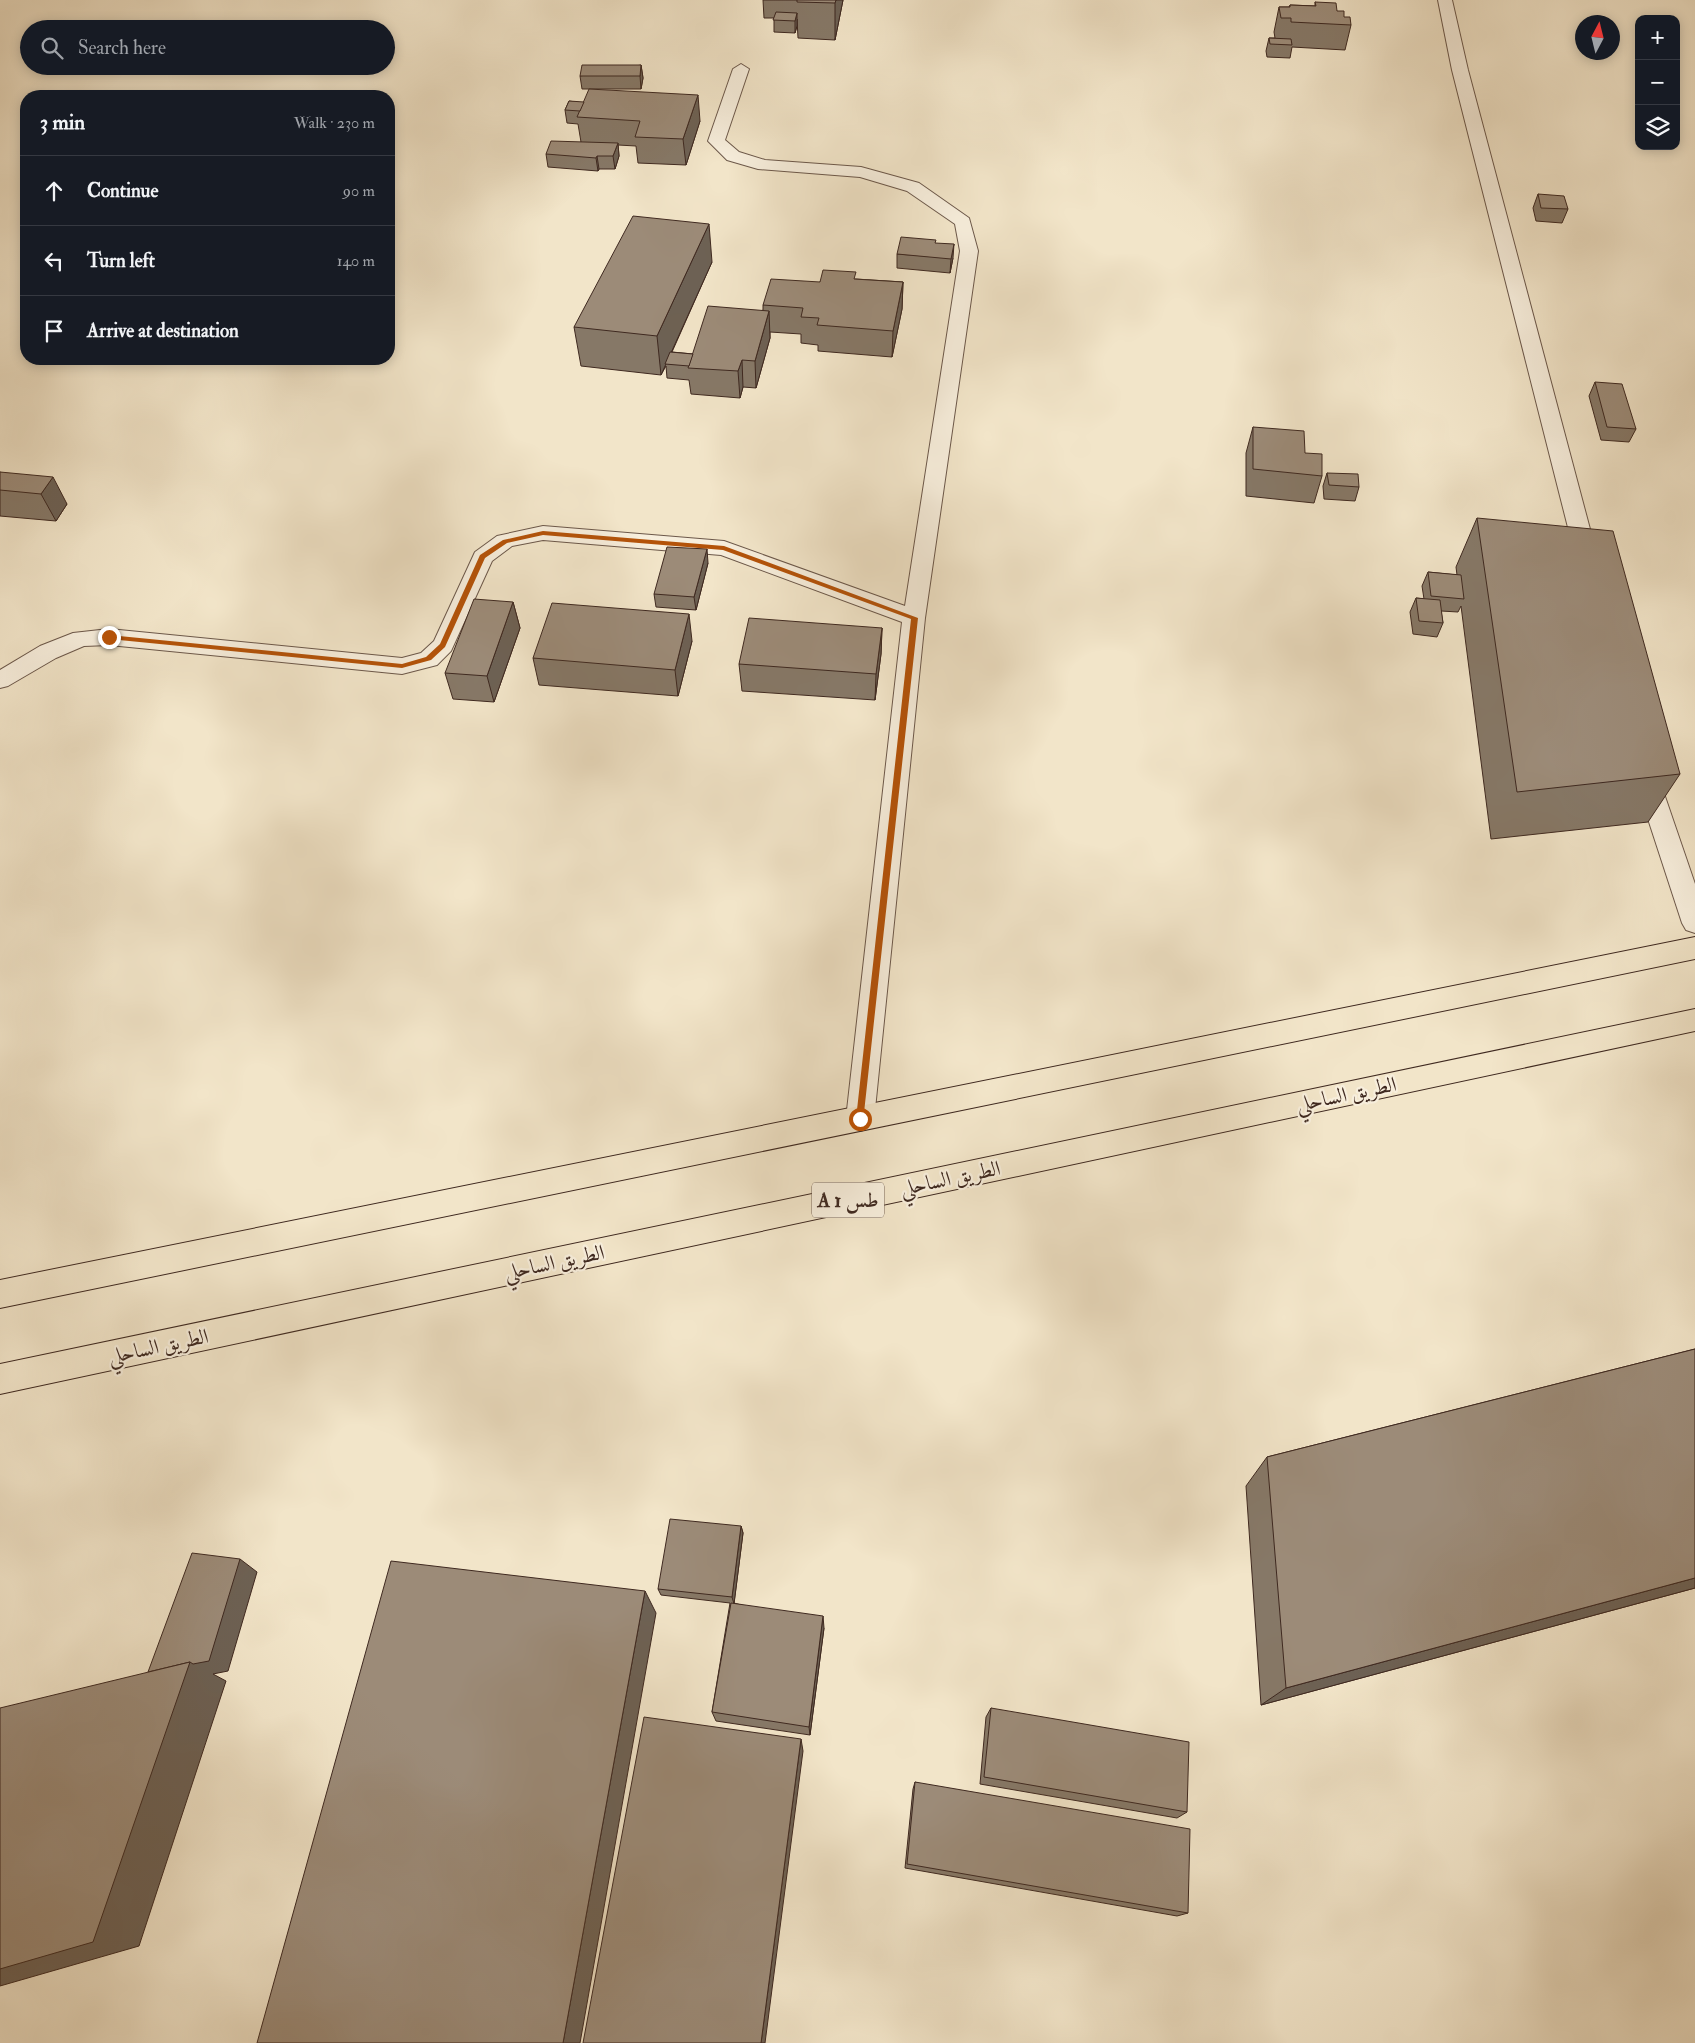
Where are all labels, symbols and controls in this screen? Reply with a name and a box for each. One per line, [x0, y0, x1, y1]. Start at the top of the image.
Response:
north arrow [1575, 15, 1620, 60]
map controls [1635, 15, 1680, 150]
button: + [1635, 15, 1680, 60]
search box [20, 20, 395, 75]
icon: search [38, 34, 66, 62]
text: Search here [78, 36, 166, 60]
button: − [1635, 60, 1680, 105]
button: layers [1635, 105, 1680, 150]
text: 3 min [40, 109, 85, 136]
text: Walk · 230 m [294, 113, 375, 133]
icon: ahead [40, 177, 68, 205]
text: Continue [87, 179, 158, 203]
text: 90 m [343, 181, 375, 201]
icon: left [40, 247, 68, 275]
text: Turn left [87, 249, 155, 273]
text: 140 m [337, 251, 375, 271]
icon: arrive [40, 317, 68, 345]
text: Arrive at destination [87, 319, 239, 343]
route end [98, 626, 121, 649]
street label: الطريق الساحلي [1293, 1071, 1400, 1124]
route start [849, 1108, 872, 1131]
street label: الطريق الساحلي [897, 1155, 1004, 1208]
road number: A 1 طس [812, 1182, 884, 1218]
street label: الطريق الساحلي [501, 1239, 608, 1292]
street label: الطريق الساحلي [105, 1323, 212, 1376]

